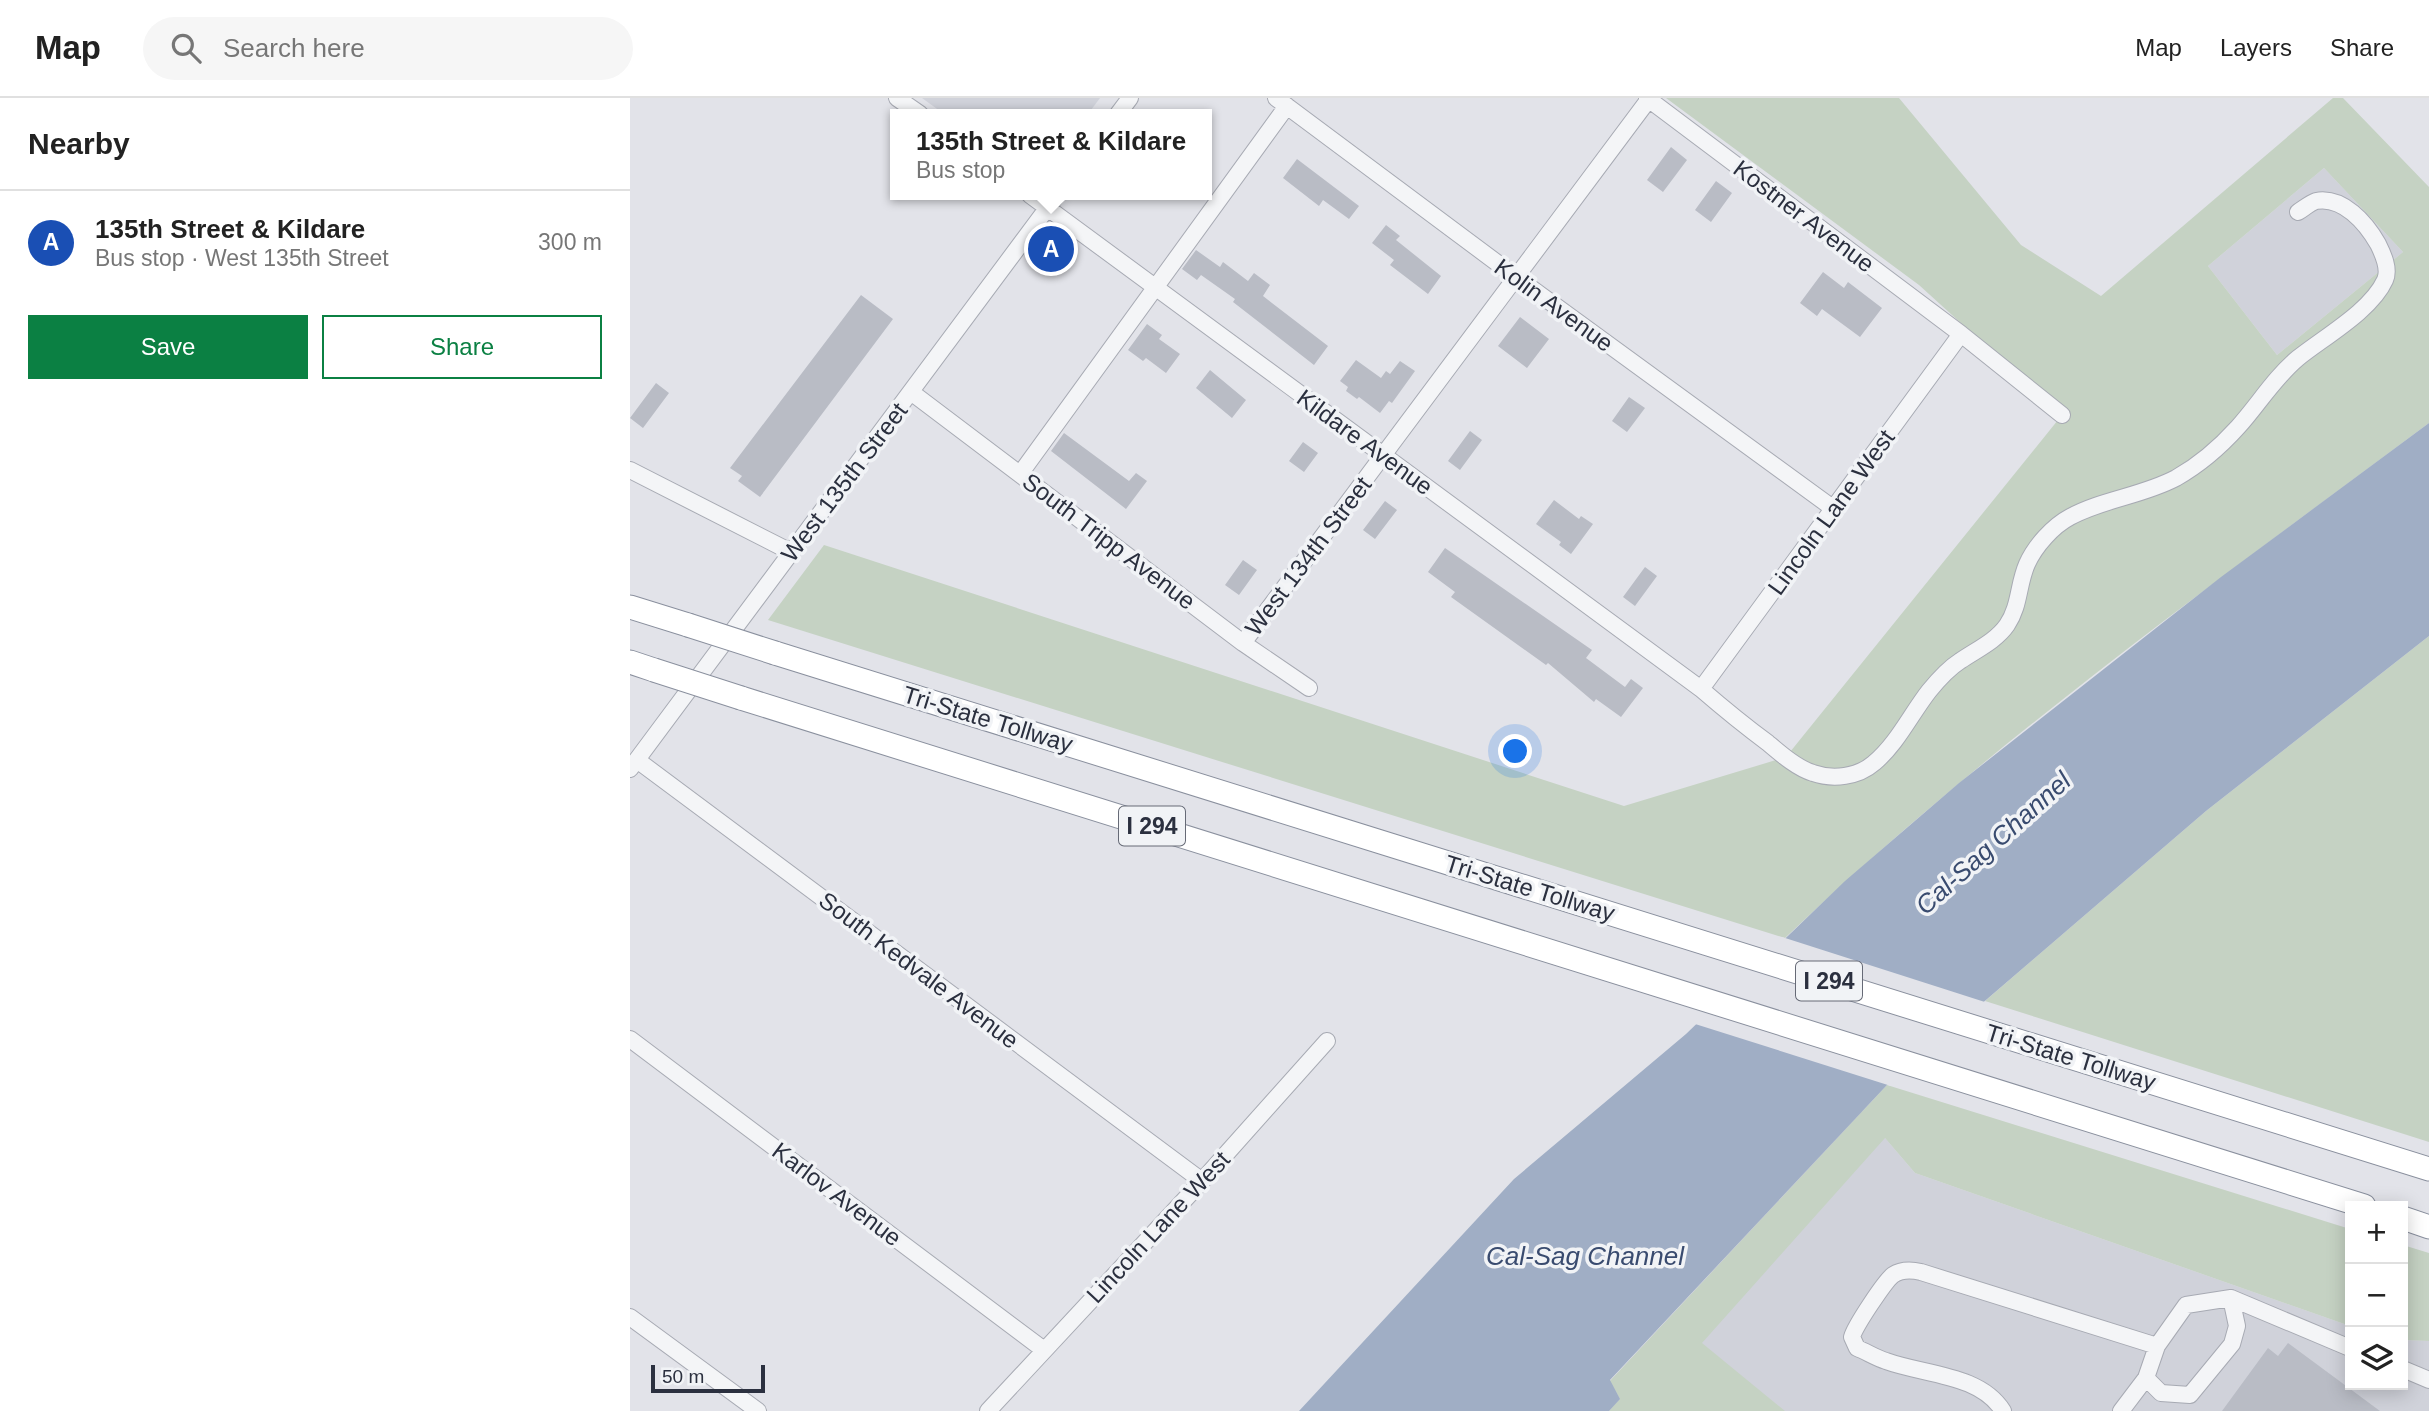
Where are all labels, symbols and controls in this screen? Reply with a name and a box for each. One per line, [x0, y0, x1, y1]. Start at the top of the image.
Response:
search box [143, 17, 633, 80]
text: Map [35, 29, 101, 66]
icon: search [167, 29, 205, 67]
text: Search here [223, 33, 365, 63]
text: Map [2135, 34, 2182, 61]
text: Layers [2220, 34, 2292, 61]
text: Share [2330, 34, 2394, 61]
popup [890, 109, 1212, 200]
text: 135th Street & Kildare [916, 126, 1186, 156]
text: Nearby [28, 127, 130, 160]
street label: Kostner Avenue [1728, 154, 1880, 278]
text: Bus stop [916, 157, 1005, 183]
text: 135th Street & Kildare [95, 214, 365, 244]
pin: A [1028, 223, 1074, 275]
text: A [43, 229, 59, 255]
text: 300 m [538, 229, 602, 255]
text: Bus stop · West 135th Street [95, 245, 389, 271]
street label: Kolin Avenue [1490, 253, 1618, 357]
button: Save [28, 315, 308, 379]
button: Share [322, 315, 602, 379]
street label: Kildare Avenue [1292, 384, 1438, 500]
street label: West 135th Street [776, 397, 913, 567]
street label: Lincoln Lane West [1762, 424, 1900, 600]
street label: South Tripp Avenue [1017, 467, 1201, 615]
street label: West 134th Street [1240, 471, 1377, 641]
street label: Tri-State Tollway [900, 680, 1076, 758]
your location [1498, 734, 1532, 768]
water label: Cal-Sag Channel [1909, 765, 2078, 920]
road number: I 294 [1119, 806, 1185, 846]
street label: Tri-State Tollway [1442, 849, 1618, 927]
street label: South Kedvale Avenue [814, 886, 1024, 1054]
road number: I 294 [1796, 961, 1862, 1000]
street label: Tri-State Tollway [1983, 1018, 2159, 1096]
street label: Karlov Avenue [767, 1137, 907, 1251]
street label: Lincoln Lane West [1081, 1146, 1235, 1308]
map controls [2345, 1201, 2408, 1390]
button: + [2345, 1201, 2408, 1264]
water label: Cal-Sag Channel [1486, 1241, 1685, 1271]
button: − [2345, 1264, 2408, 1327]
button: layers [2345, 1327, 2408, 1390]
scale bar [651, 1362, 765, 1394]
text: 50 m [662, 1366, 704, 1387]

